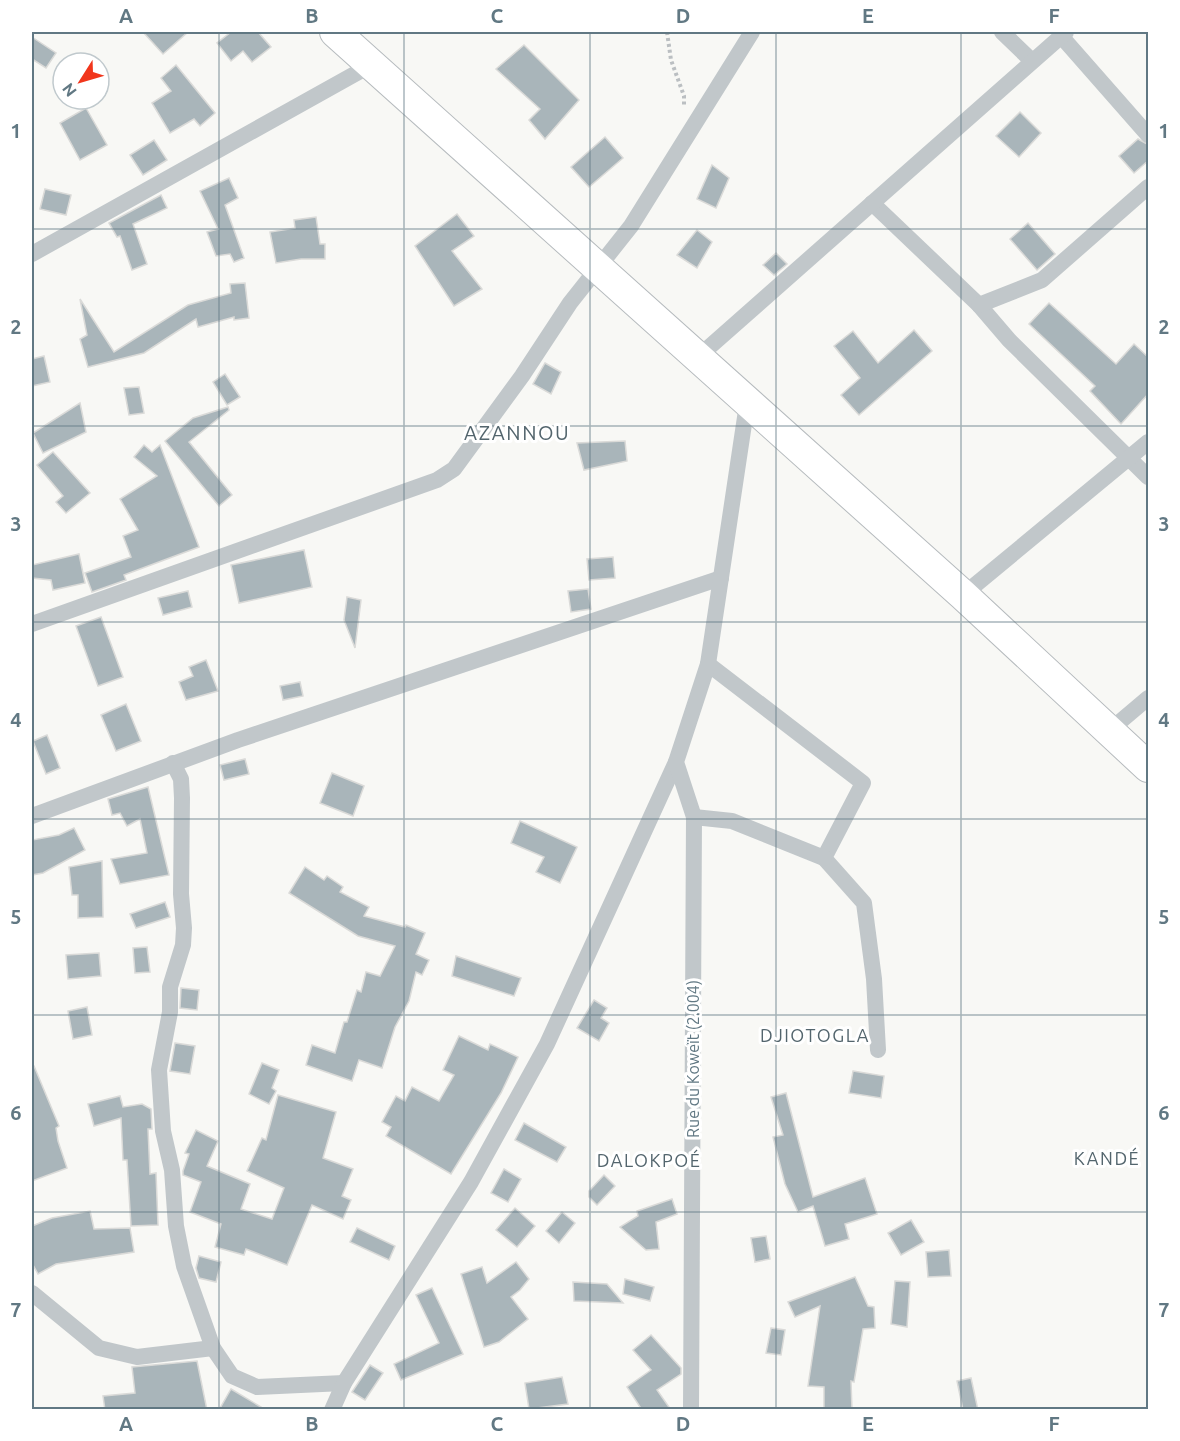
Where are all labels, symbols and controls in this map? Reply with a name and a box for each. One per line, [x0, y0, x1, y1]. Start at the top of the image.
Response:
text: A [119, 4, 133, 27]
text: B [305, 4, 319, 27]
text: C [491, 4, 504, 27]
text: D [676, 4, 690, 27]
text: E [862, 4, 874, 27]
text: F [1048, 4, 1060, 27]
north arrow [51, 51, 111, 111]
text: N [58, 80, 80, 100]
text: 1 [10, 119, 22, 142]
text: 1 [1158, 119, 1170, 142]
text: 2 [10, 315, 22, 338]
text: 2 [1158, 315, 1170, 338]
district label: AZANNOU [464, 421, 570, 444]
text: 3 [10, 512, 22, 535]
text: 3 [1158, 512, 1170, 535]
text: 4 [10, 708, 22, 731]
text: 4 [1158, 708, 1170, 731]
text: 5 [10, 905, 22, 928]
text: 5 [1158, 905, 1170, 928]
street label: Rue du Koweït (2.004) [684, 980, 703, 1138]
district label: DJIOTOGLA [760, 1025, 870, 1045]
text: 6 [10, 1101, 22, 1124]
text: 6 [1158, 1101, 1170, 1124]
district label: KANDÉ [1074, 1147, 1140, 1168]
district label: DALOKPOÉ [597, 1149, 701, 1170]
text: 7 [10, 1298, 22, 1321]
text: 7 [1158, 1298, 1170, 1321]
text: A [119, 1412, 133, 1435]
text: B [305, 1412, 319, 1435]
text: C [491, 1412, 504, 1435]
text: D [676, 1412, 690, 1435]
text: E [862, 1412, 874, 1435]
text: F [1048, 1412, 1060, 1435]

